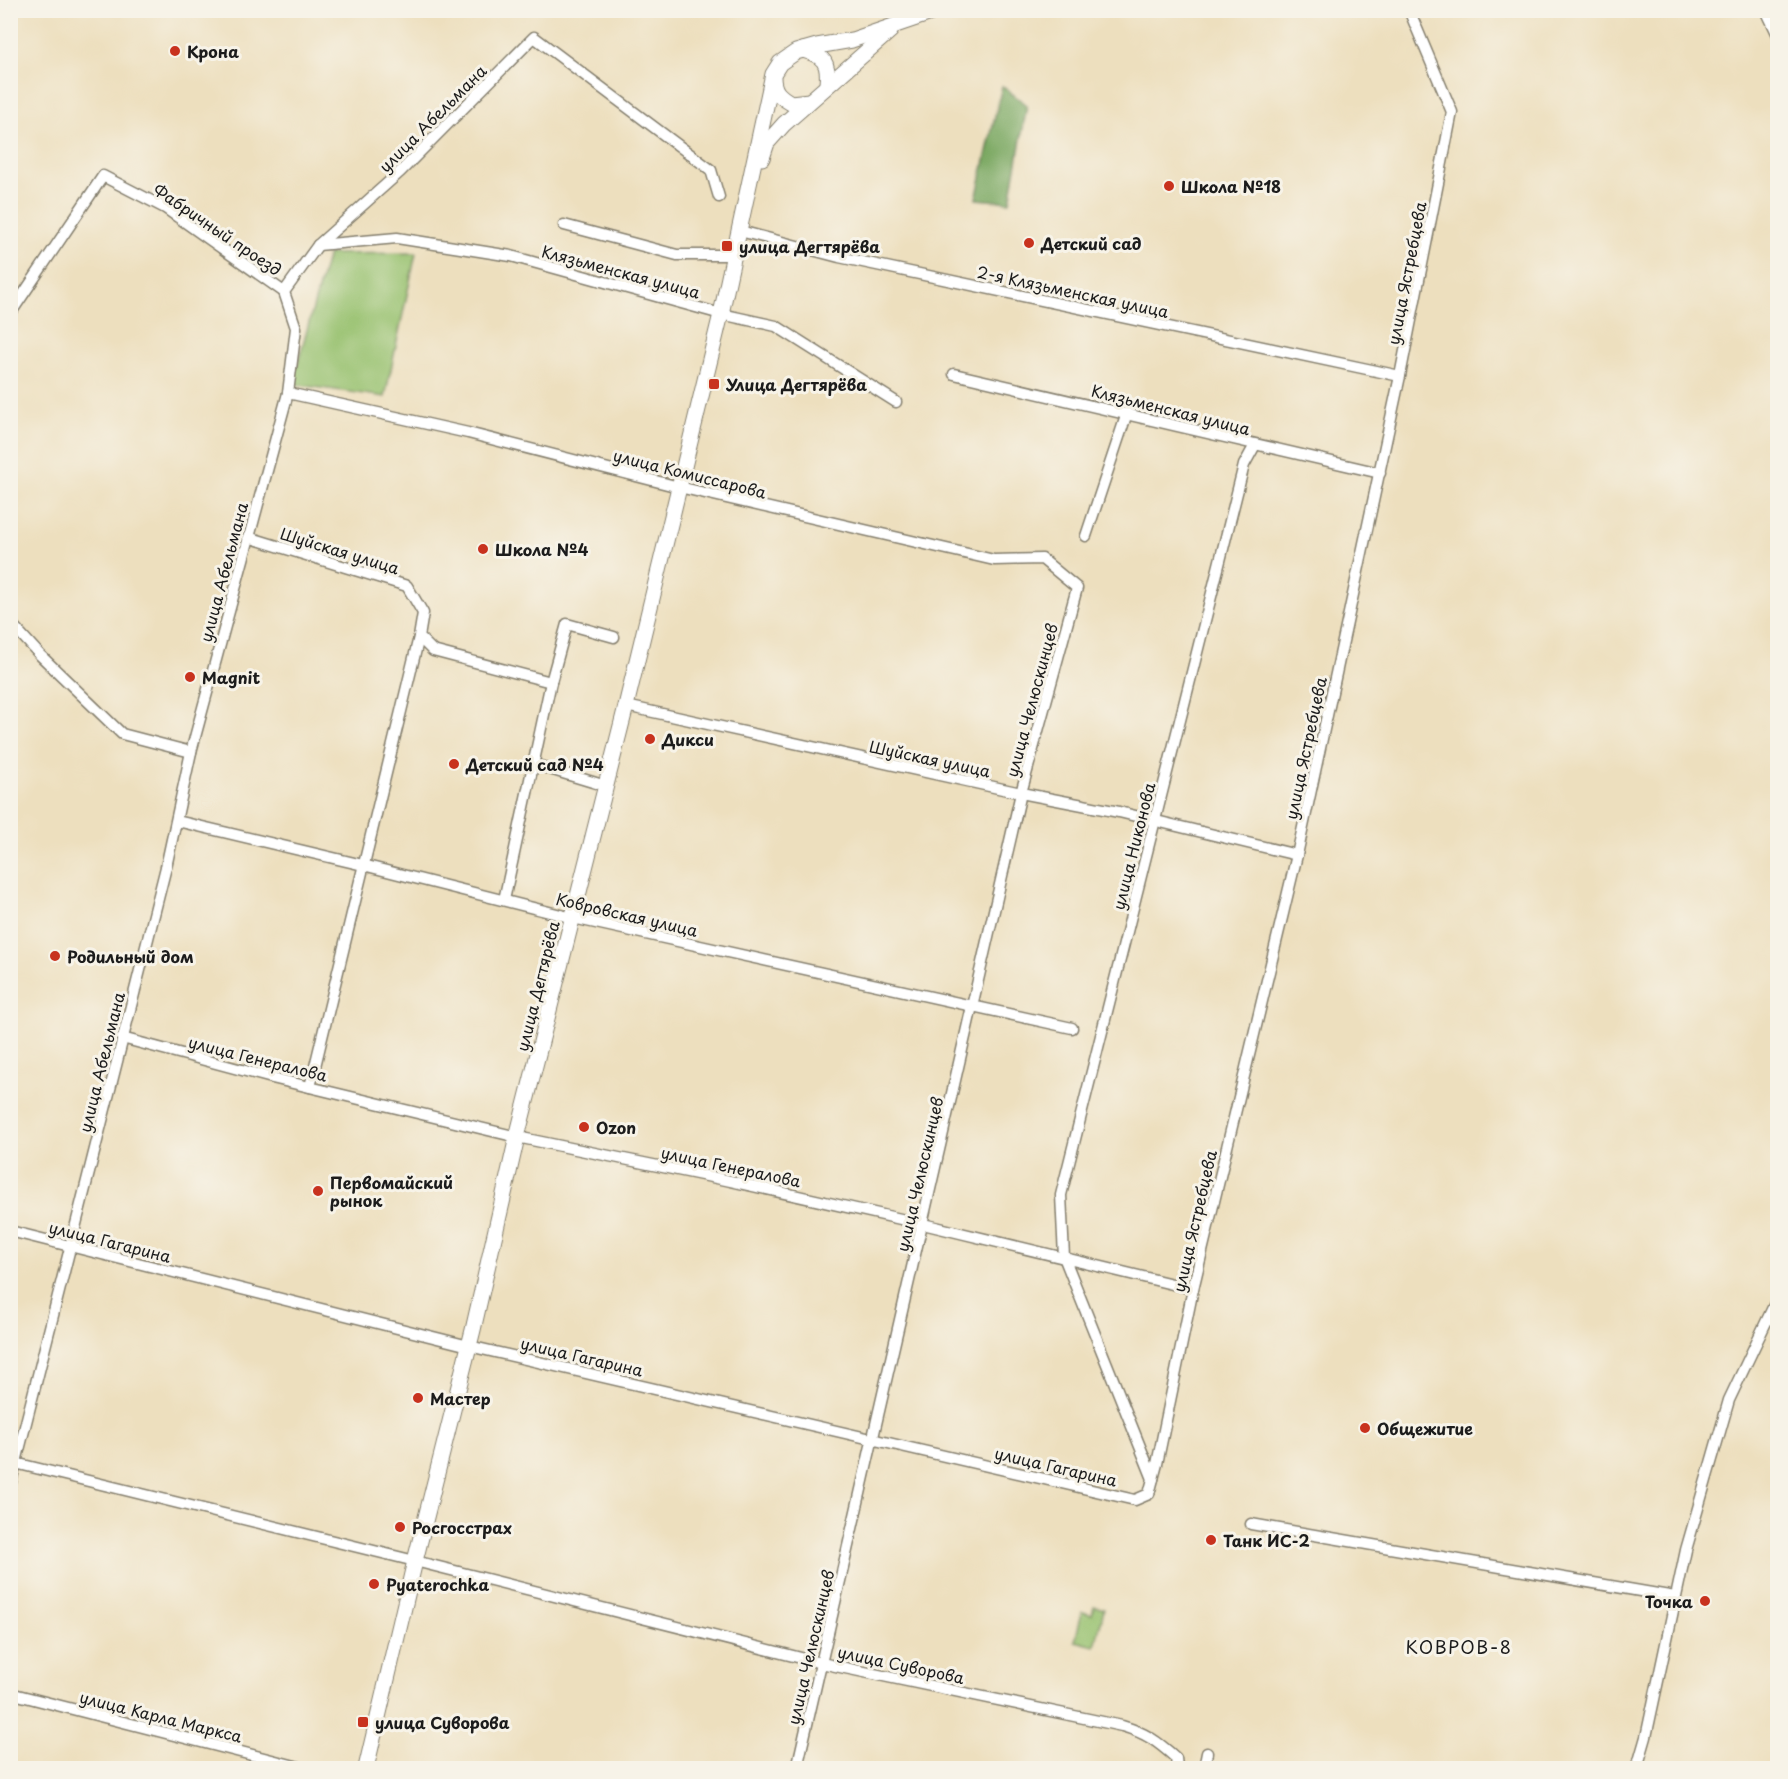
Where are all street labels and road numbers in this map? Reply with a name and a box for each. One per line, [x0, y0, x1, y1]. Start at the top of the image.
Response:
street label: улица Абельмана [373, 59, 491, 177]
street label: Фабричный проезд [149, 177, 287, 281]
street label: улица Ястребцева [1380, 199, 1432, 347]
street label: Клязьменская улица [539, 238, 703, 304]
street label: 2-я Клязьменская улица [975, 259, 1171, 323]
street label: Клязьменская улица [1089, 378, 1253, 440]
street label: улица Комиссарова [611, 442, 769, 504]
street label: улица Абельмана [193, 499, 253, 645]
street label: Шуйская улица [277, 520, 403, 580]
street label: улица Челюскинцев [999, 620, 1063, 780]
street label: улица Ястребцева [1278, 674, 1332, 822]
street label: Шуйская улица [867, 733, 993, 783]
street label: улица Никонова [1106, 780, 1160, 912]
street label: Ковровская улица [554, 886, 700, 942]
street label: улица Дегтярёва [509, 918, 565, 1054]
street label: улица Абельмана [72, 989, 130, 1135]
street label: улица Генералова [186, 1029, 330, 1087]
street label: улица Челюскинцев [890, 1094, 948, 1254]
street label: улица Генералова [659, 1139, 803, 1193]
street label: улица Ястребцева [1166, 1147, 1222, 1294]
street label: улица Гагарина [46, 1214, 174, 1268]
street label: улица Гагарина [518, 1330, 646, 1382]
street label: улица Гагарина [992, 1440, 1120, 1492]
street label: улица Челюскинцев [781, 1567, 839, 1727]
street label: улица Суворова [835, 1639, 967, 1689]
street label: улица Карла Маркса [77, 1684, 245, 1748]

